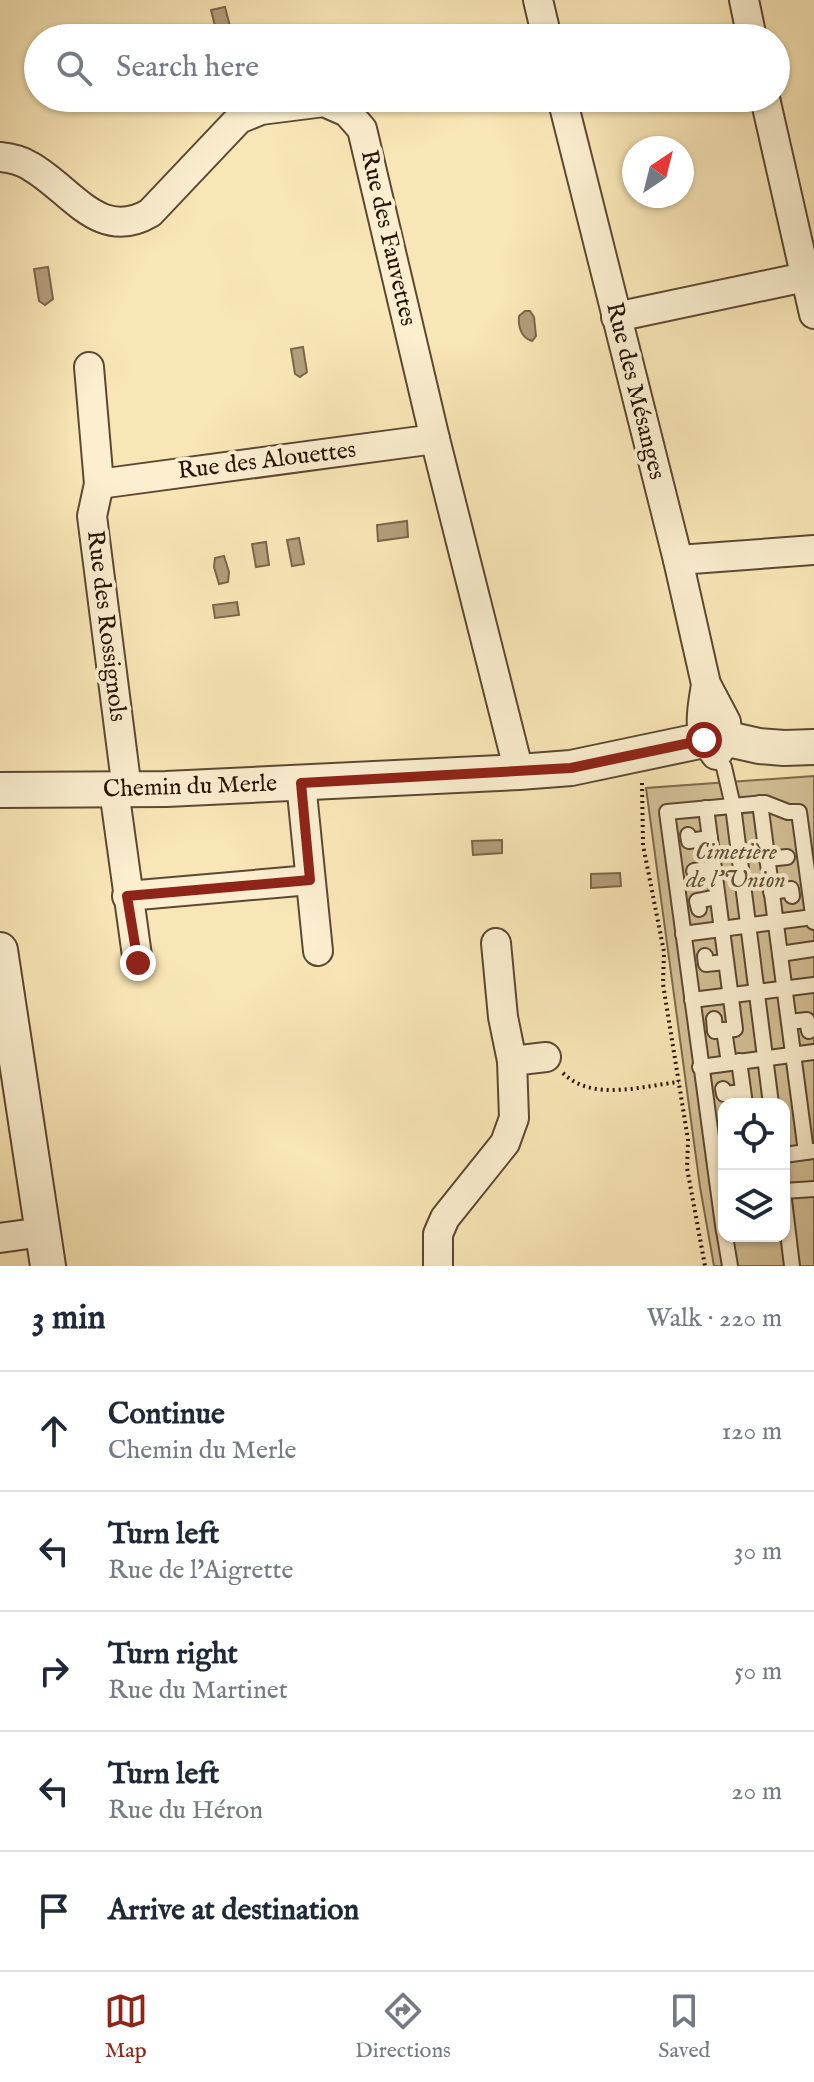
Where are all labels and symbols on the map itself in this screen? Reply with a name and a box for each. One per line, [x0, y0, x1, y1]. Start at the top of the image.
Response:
north arrow [622, 136, 694, 208]
street label: Rue des Fauvettes [353, 147, 423, 329]
street label: Rue des Mésanges [598, 299, 672, 483]
street label: Rue des Alouettes [176, 435, 358, 487]
street label: Rue des Rossignols [79, 529, 133, 723]
route start [686, 722, 722, 758]
street label: Chemin du Merle [103, 768, 277, 806]
park label: Cimetière de l'Union [685, 837, 786, 896]
route end [120, 945, 156, 981]

